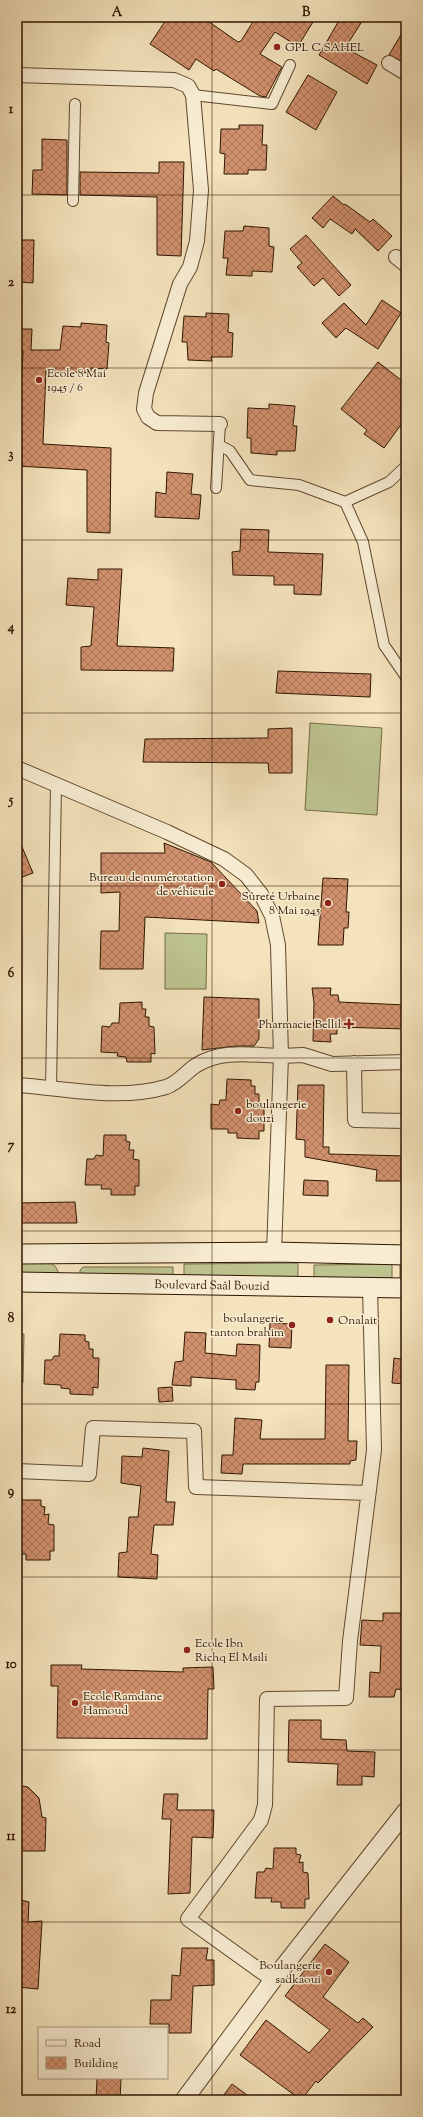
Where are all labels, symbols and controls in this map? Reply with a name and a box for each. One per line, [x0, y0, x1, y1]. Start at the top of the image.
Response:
text: A [112, 4, 123, 22]
text: B [302, 4, 311, 22]
place label: GPL C SAHEL [285, 39, 364, 57]
marker: GPL C SAHEL [272, 42, 282, 52]
text: 1 [9, 101, 14, 119]
text: 2 [8, 274, 15, 292]
place label: Ecole 8 Mai 1945 / 6 [47, 365, 107, 397]
marker: Ecole 8 Mai 1945 / 6 [34, 375, 44, 385]
text: 3 [8, 446, 14, 464]
text: 4 [7, 619, 15, 637]
text: 5 [8, 792, 14, 810]
place label: Bureau de numérotation de véhicule [89, 869, 214, 901]
marker: Bureau de numérotation de véhicule [217, 879, 227, 889]
place label: Sûreté Urbaine 8 Mai 1945 [241, 888, 320, 920]
marker: Sûreté Urbaine 8 Mai 1945 [323, 898, 333, 908]
text: 6 [8, 965, 15, 983]
place label: Pharmacie Bellil [259, 1016, 342, 1034]
marker: Pharmacie Bellil [344, 1019, 354, 1029]
place label: boulangerie douzi [246, 1096, 307, 1128]
marker: boulangerie douzi [233, 1106, 243, 1116]
text: 7 [8, 1137, 15, 1155]
street label: Boulevard Saâl Bouzid [154, 1276, 270, 1296]
text: 8 [8, 1310, 15, 1328]
place label: boulangerie tanton brahim [210, 1310, 284, 1342]
place label: Onalait [338, 1312, 377, 1330]
marker: Onalait [325, 1315, 335, 1325]
marker: boulangerie tanton brahim [287, 1320, 297, 1330]
text: 9 [8, 1483, 15, 1501]
place label: Ecole Ibn Richq El Msili [195, 1635, 268, 1667]
marker: Ecole Ibn Richq El Msili [182, 1645, 192, 1655]
text: 10 [5, 1656, 17, 1674]
place label: Ecole Ramdane Hamoud [83, 1688, 163, 1720]
marker: Ecole Ramdane Hamoud [70, 1698, 80, 1708]
text: 11 [7, 1828, 16, 1846]
place label: Boulangerie sadkaoui [259, 1957, 322, 1989]
marker: Boulangerie sadkaoui [324, 1967, 334, 1977]
text: 12 [6, 2001, 17, 2019]
legend [38, 2027, 168, 2079]
text: Road [74, 2035, 101, 2053]
text: Building [74, 2055, 118, 2073]

